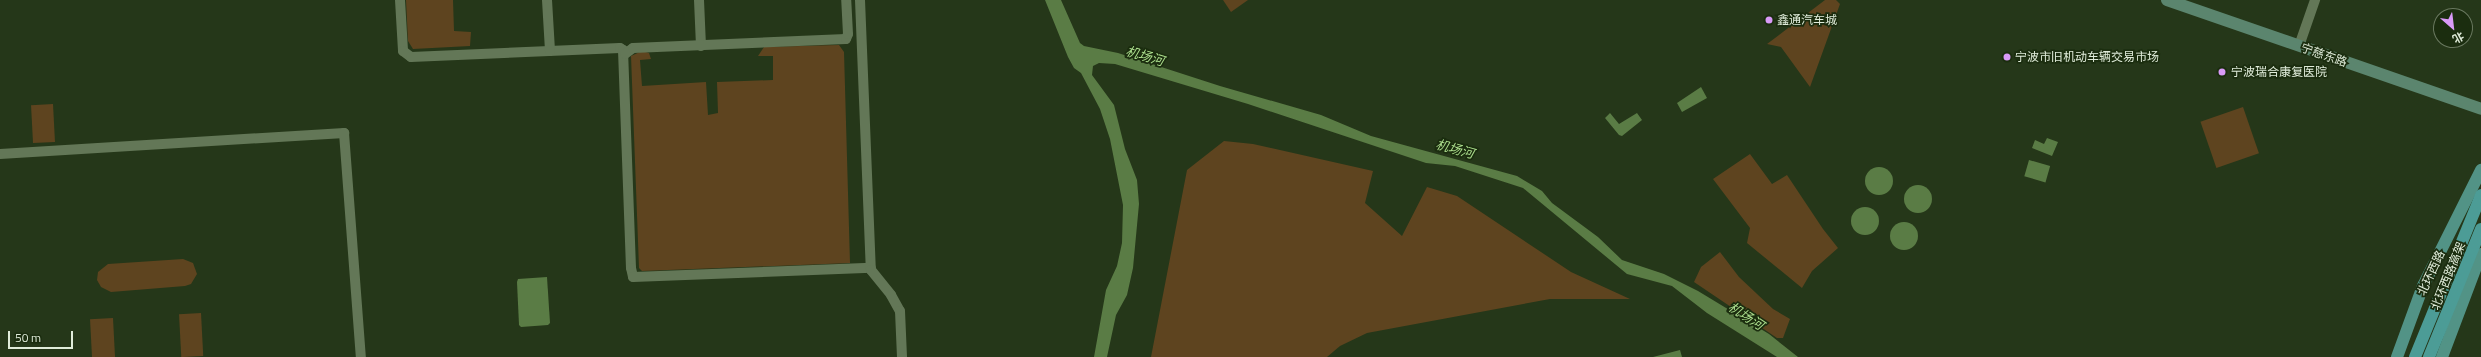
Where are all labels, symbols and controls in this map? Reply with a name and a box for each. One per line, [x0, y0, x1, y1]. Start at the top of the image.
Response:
north arrow [2433, 8, 2473, 48]
place label: 鑫通汽车城 [1777, 13, 1837, 27]
marker: 鑫通汽车城 [1764, 15, 1774, 25]
text: 北 [2450, 28, 2467, 47]
street label: 宁慈东路 [2299, 40, 2349, 70]
water label: 机场河 [1124, 43, 1166, 69]
place label: 宁波市旧机动车辆交易市场 [2015, 50, 2159, 64]
marker: 宁波市旧机动车辆交易市场 [2002, 52, 2012, 62]
place label: 宁波瑞合康复医院 [2231, 65, 2327, 79]
marker: 宁波瑞合康复医院 [2216, 66, 2228, 78]
water label: 机场河 [1434, 136, 1476, 162]
street label: 北环西路高架 [2428, 240, 2468, 312]
street label: 北环西路 [2414, 248, 2448, 298]
water label: 机场河 [1725, 299, 1767, 333]
scale bar [10, 323, 75, 349]
text: 50 m [15, 328, 41, 347]

